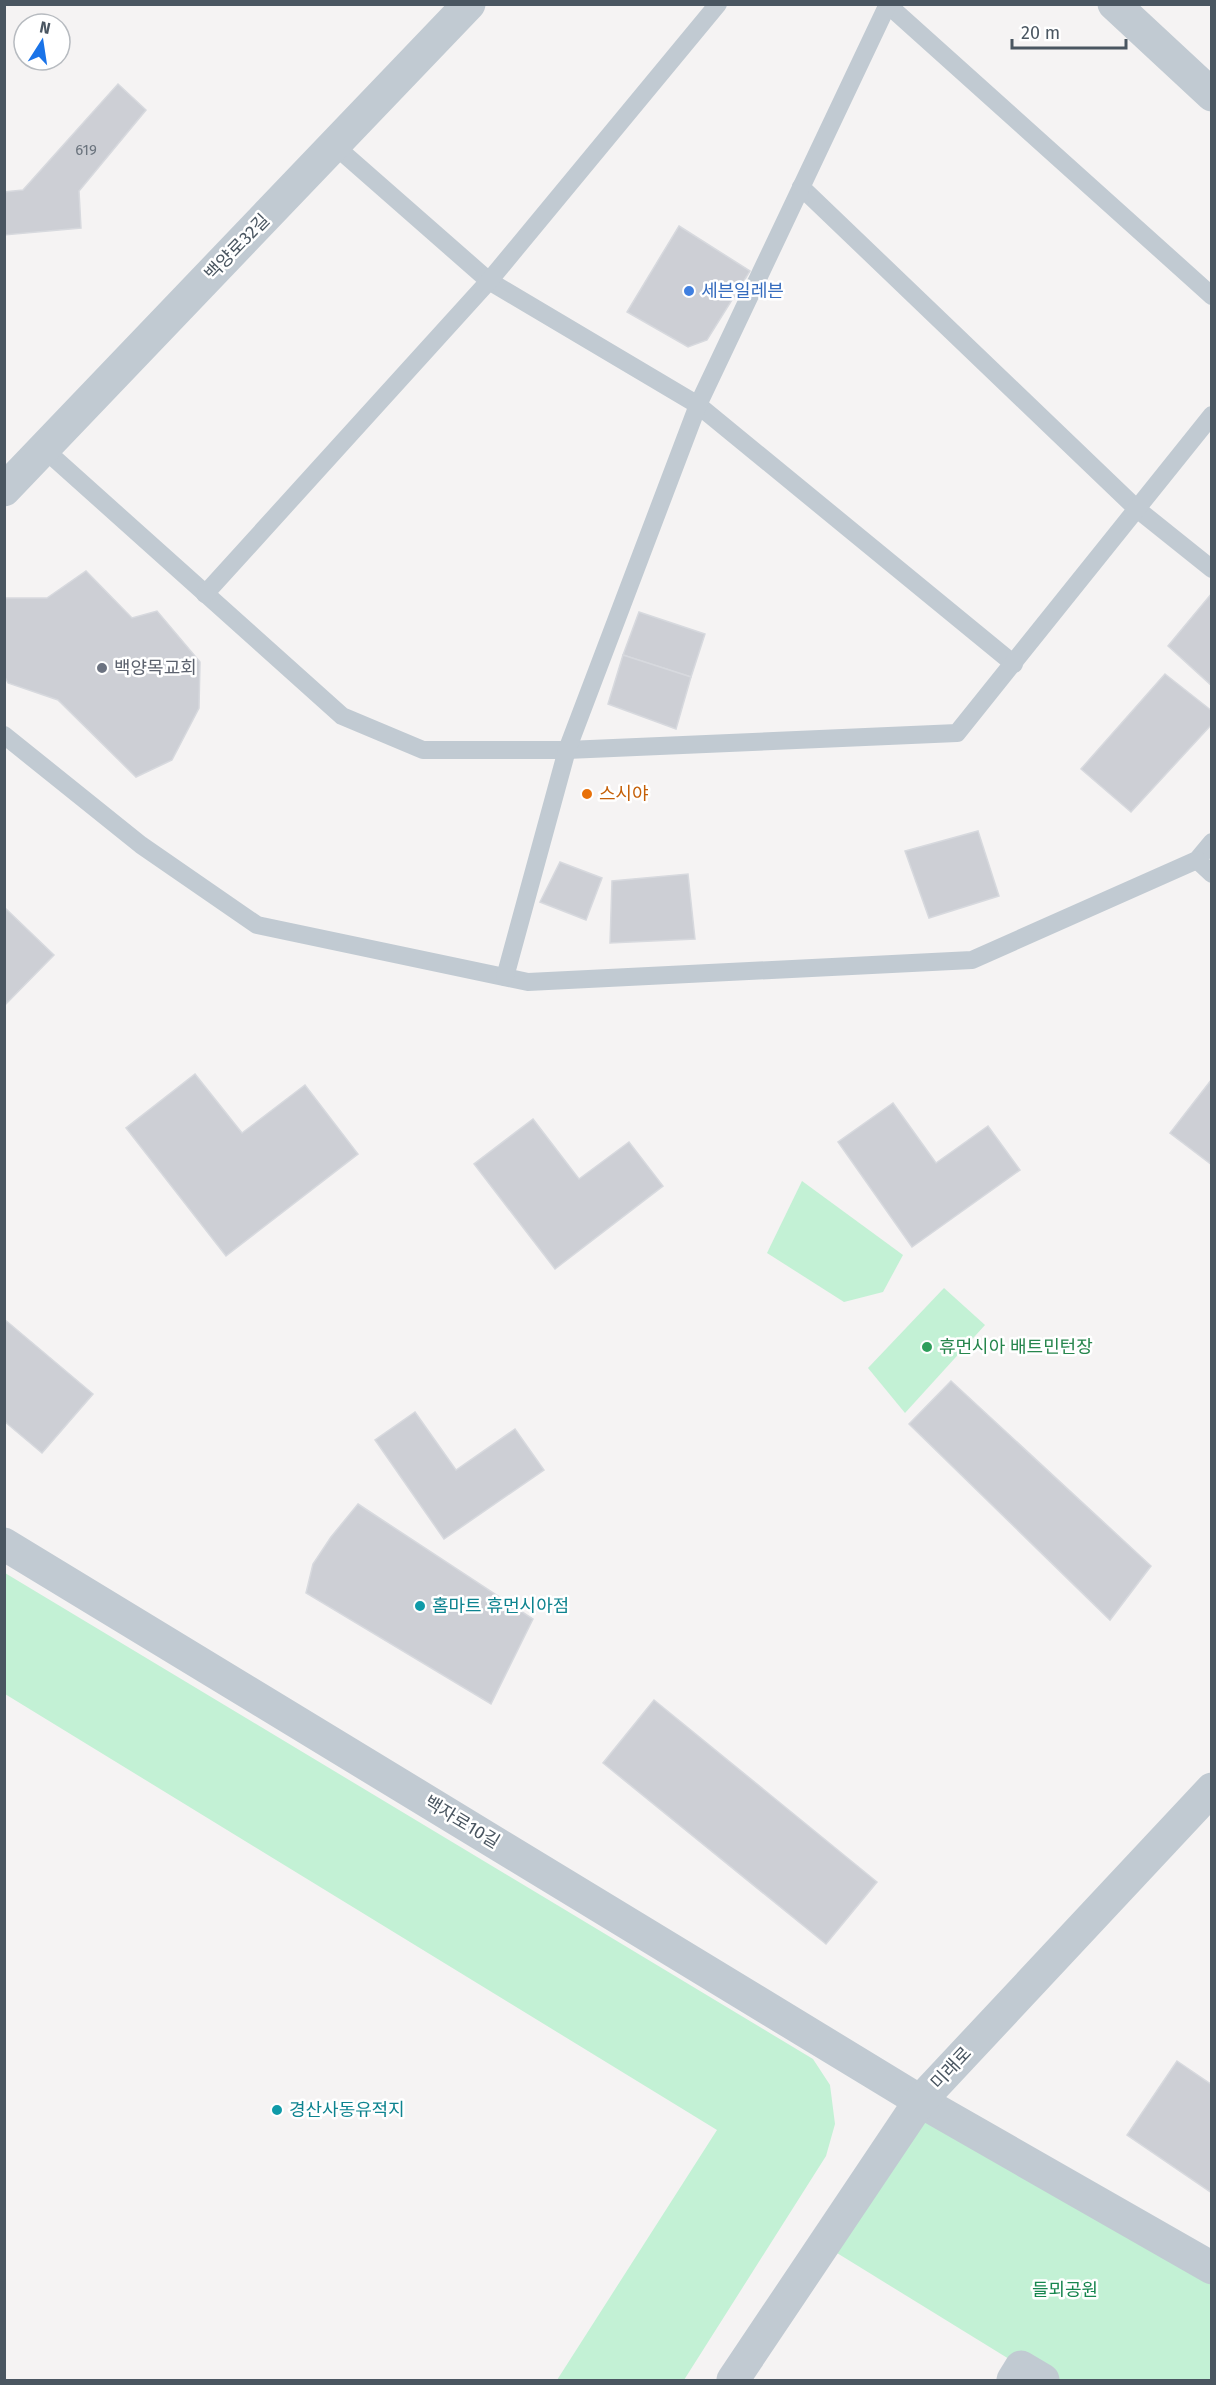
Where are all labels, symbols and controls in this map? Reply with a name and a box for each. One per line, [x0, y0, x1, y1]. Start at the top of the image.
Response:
north arrow [12, 12, 72, 72]
scale bar [1012, 12, 1126, 50]
text: N [38, 17, 52, 38]
text: 20 m [1021, 22, 1060, 44]
house number: 619 [75, 141, 97, 159]
street label: 백양로32길 [200, 209, 274, 285]
place label: 세븐일레븐 [701, 280, 784, 302]
marker: 세븐일레븐 [682, 284, 696, 298]
place label: 백양목교회 [114, 657, 197, 679]
marker: 백양목교회 [95, 661, 109, 675]
place label: 스시야 [599, 783, 649, 805]
marker: 스시야 [580, 787, 594, 801]
place label: 휴먼시아 배트민턴장 [939, 1336, 1093, 1358]
marker: 휴먼시아 배트민턴장 [920, 1340, 934, 1354]
place label: 홈마트 휴먼시아점 [432, 1595, 569, 1617]
marker: 홈마트 휴먼시아점 [413, 1599, 427, 1613]
street label: 백자로10길 [420, 1791, 504, 1853]
street label: 미래로 [926, 2042, 976, 2094]
place label: 경산사동유적지 [289, 2099, 405, 2121]
marker: 경산사동유적지 [270, 2103, 284, 2117]
park label: 들뫼공원 [1032, 2279, 1098, 2301]

